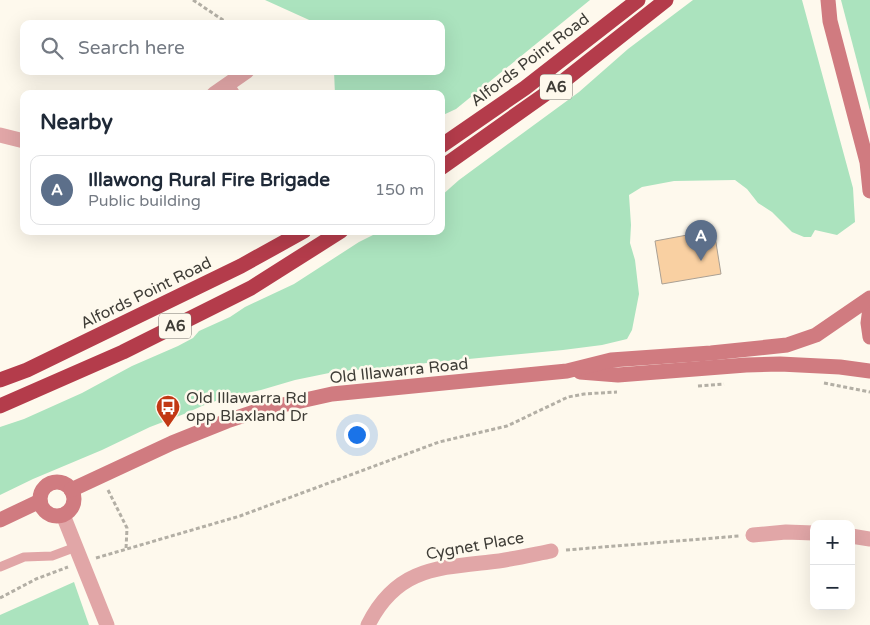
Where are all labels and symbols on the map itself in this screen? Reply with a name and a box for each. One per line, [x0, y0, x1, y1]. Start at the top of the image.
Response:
street label: Alfords Point Road [467, 9, 593, 111]
road number: A6 [540, 74, 572, 100]
pin: A [685, 220, 717, 261]
street label: Alfords Point Road [77, 253, 215, 333]
road number: A6 [159, 314, 191, 338]
street label: Old Illawarra Road [329, 354, 469, 388]
place label: Old Illawarra Rd opp Blaxland Dr [186, 388, 309, 426]
bus stop icon: Old Illawarra Rd opp Blaxland Dr [155, 394, 181, 428]
your location [344, 422, 370, 448]
street label: Cygnet Place [424, 528, 526, 564]

